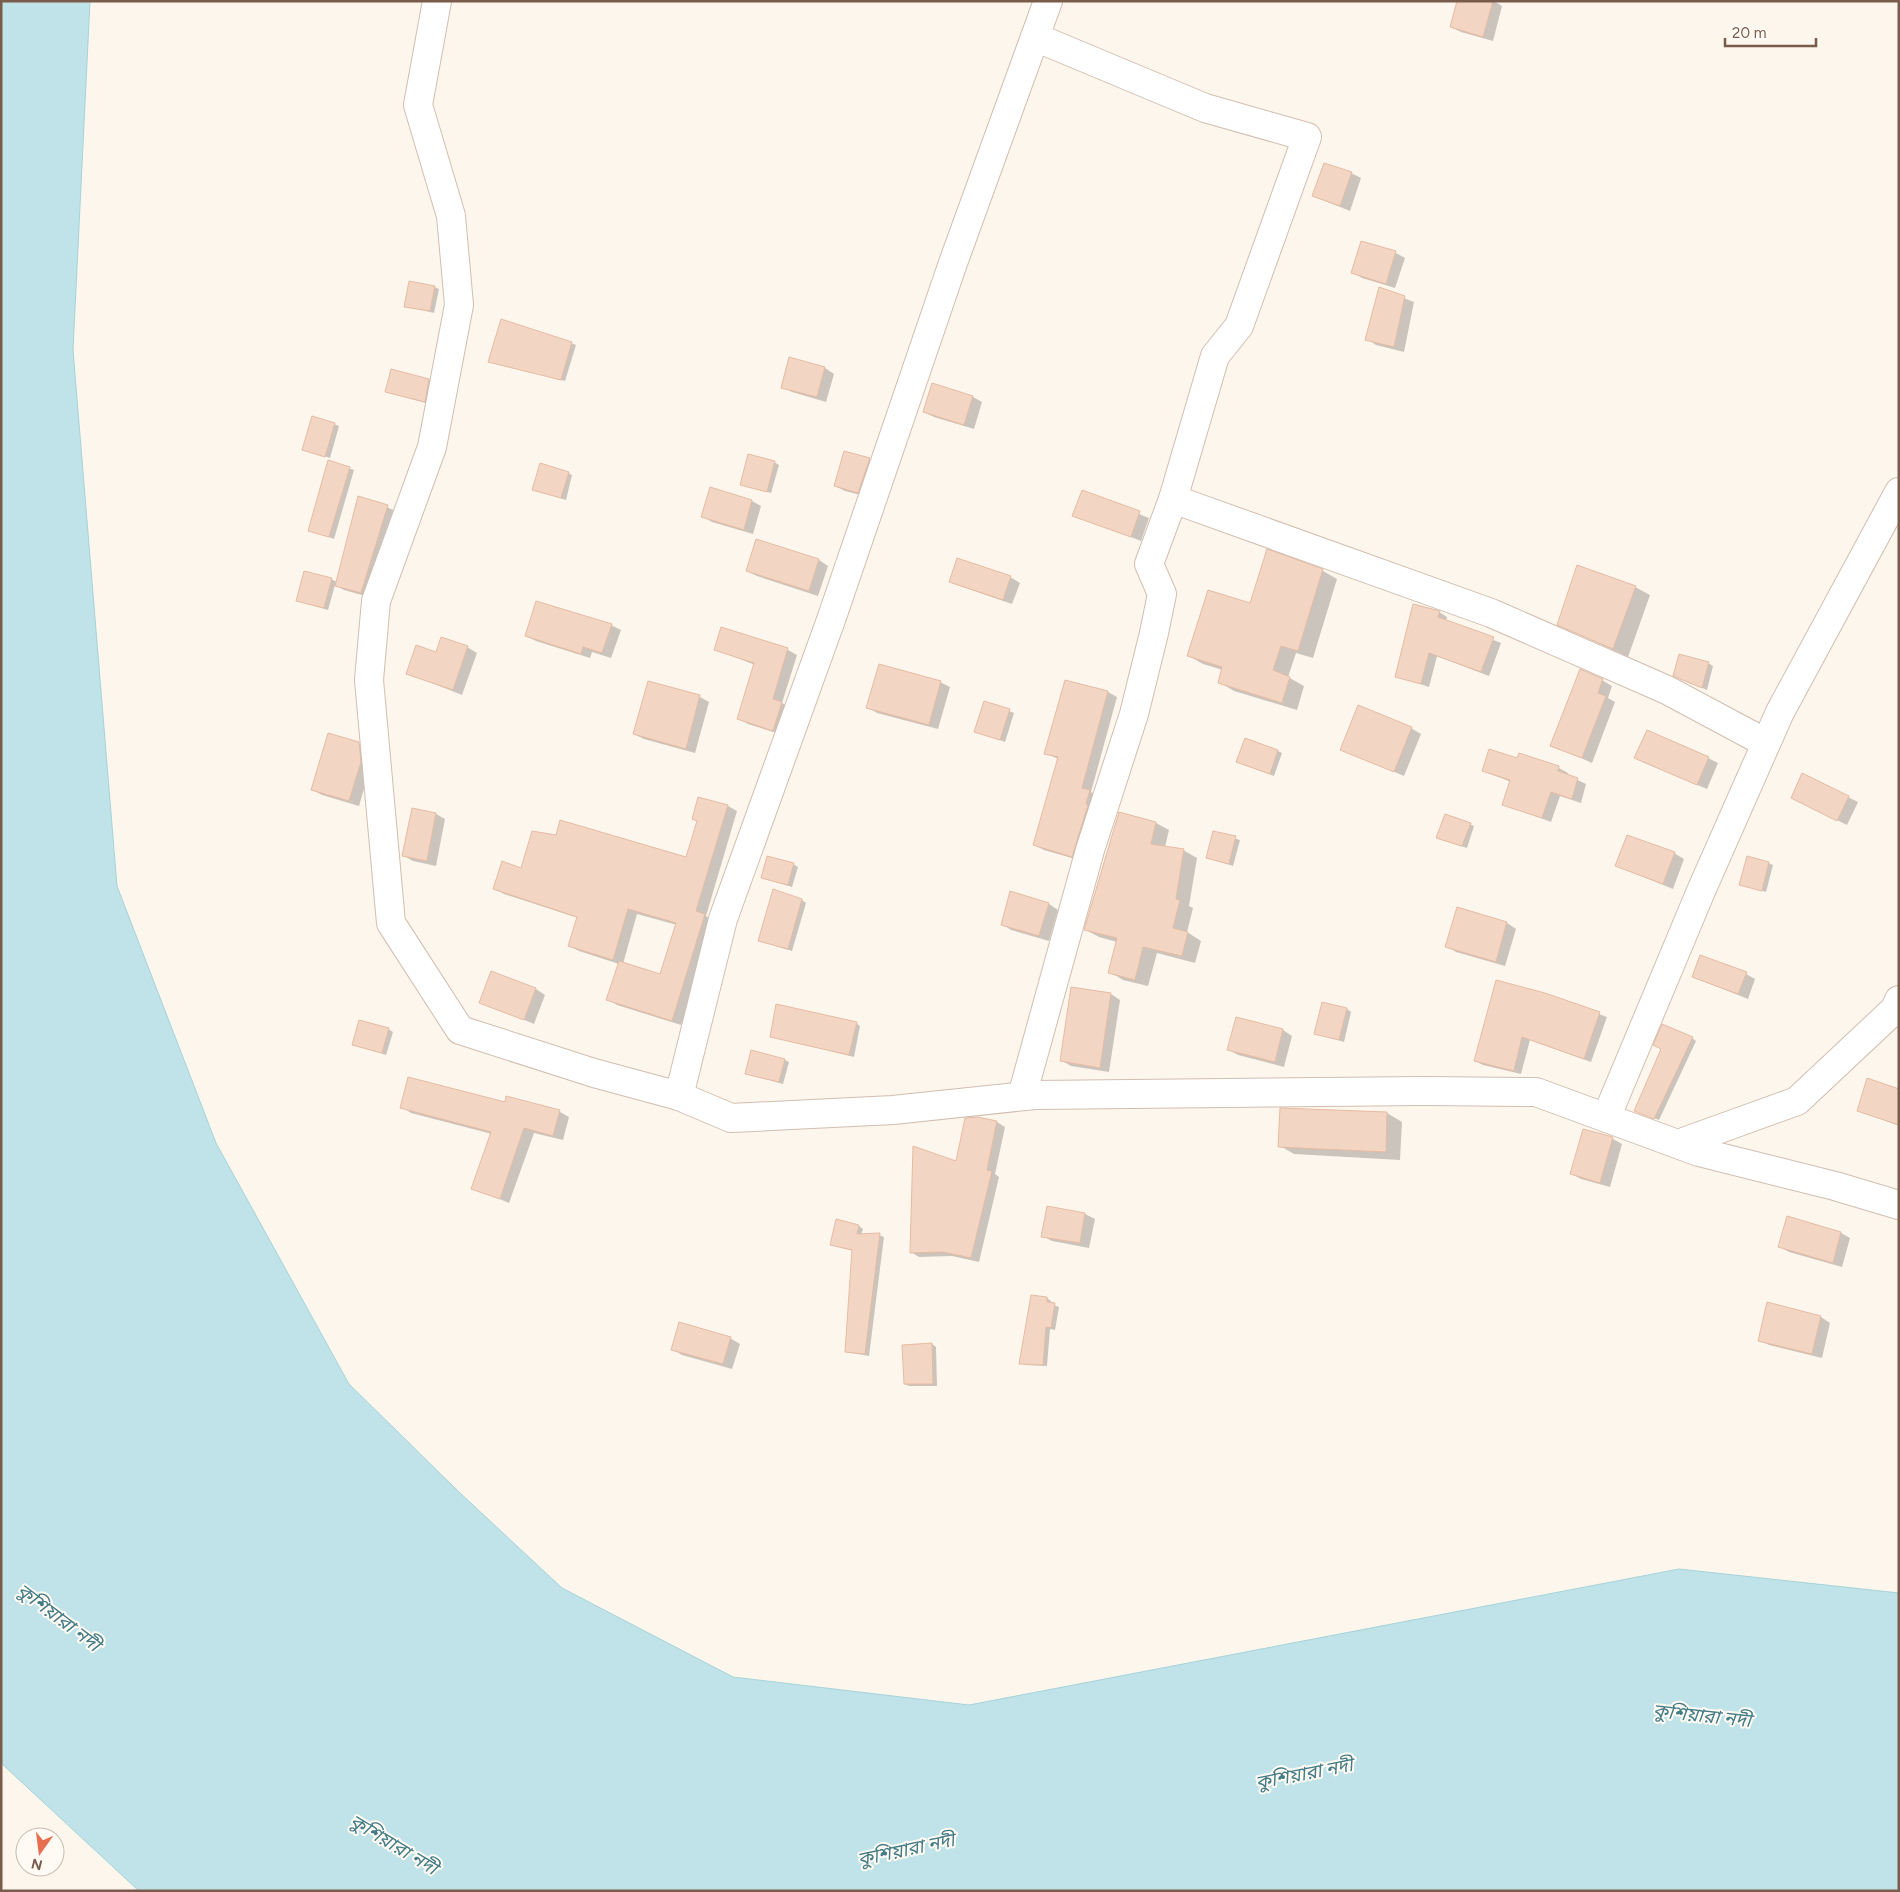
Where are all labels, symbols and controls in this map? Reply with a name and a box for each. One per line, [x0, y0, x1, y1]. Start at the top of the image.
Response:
scale bar [1725, 15, 1816, 47]
text: 20 m [1732, 24, 1766, 42]
water label: কুশিয়ারা নদী [13, 1579, 108, 1659]
water label: কুশিয়ারা নদী [1652, 1699, 1756, 1732]
water label: কুশিয়ারা নদী [1254, 1752, 1358, 1794]
water label: কুশিয়ারা নদী [346, 1809, 445, 1882]
north arrow [15, 1827, 65, 1877]
water label: কুশিয়ারা নদী [856, 1827, 960, 1871]
text: N [30, 1855, 44, 1874]

